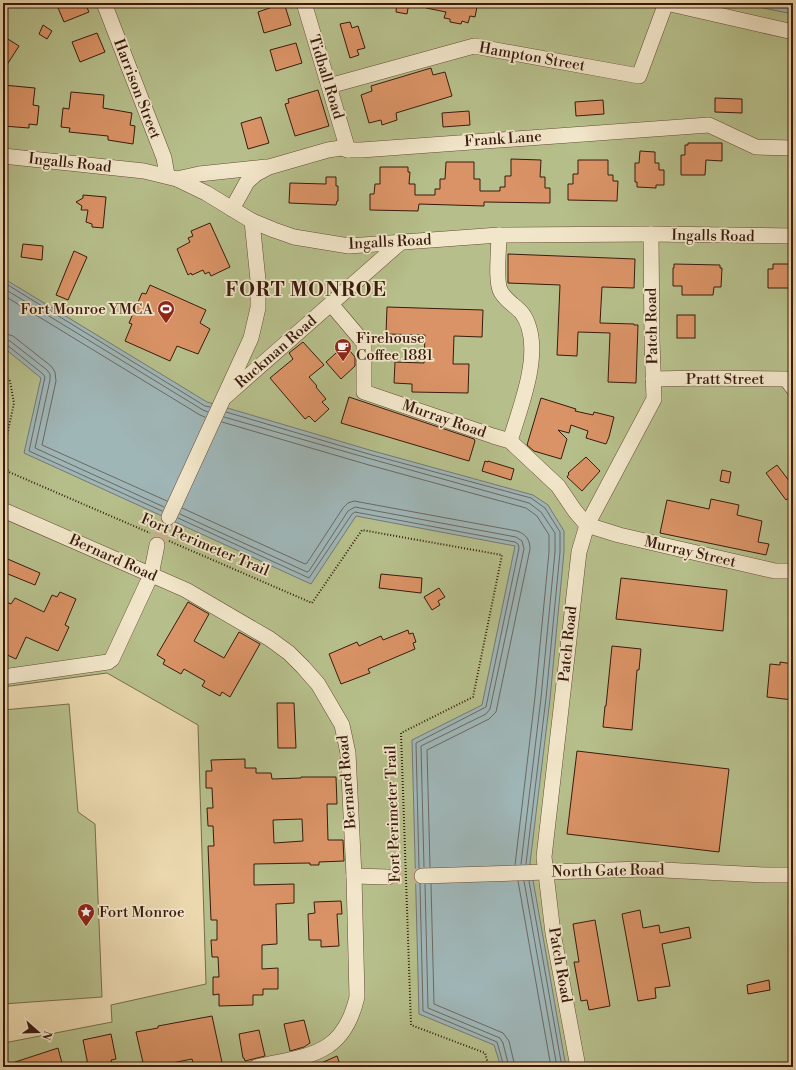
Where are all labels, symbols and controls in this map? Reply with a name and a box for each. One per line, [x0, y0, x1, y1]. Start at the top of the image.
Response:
street label: Tidball Road [304, 33, 348, 122]
street label: Harrison Street [109, 36, 165, 142]
street label: Hampton Street [477, 38, 587, 76]
street label: Frank Lane [464, 127, 542, 151]
street label: Ingalls Road [28, 149, 113, 177]
street label: Ingalls Road [671, 226, 755, 246]
street label: Ingalls Road [348, 230, 433, 254]
district label: FORT MONROE [225, 278, 387, 302]
street label: Patch Road [642, 287, 662, 364]
sports icon: Fort Monroe YMCA [156, 299, 176, 324]
place label: Fort Monroe YMCA [20, 300, 154, 319]
street label: Ruckman Road [231, 311, 321, 393]
place label: Firehouse Coffee 1881 [356, 329, 433, 365]
cafe icon: Firehouse Coffee 1881 [333, 337, 353, 362]
street label: Pratt Street [686, 370, 765, 389]
street label: Murray Road [399, 396, 489, 442]
street label: Fort Perimeter Trail [138, 509, 273, 581]
street label: Bernard Road [65, 530, 160, 586]
street label: Murray Street [642, 532, 738, 572]
street label: Patch Road [555, 605, 581, 683]
street label: Bernard Road [333, 734, 361, 831]
street label: Fort Perimeter Trail [381, 744, 405, 883]
street label: North Gate Road [551, 861, 665, 881]
place icon: Fort Monroe [76, 902, 96, 927]
place label: Fort Monroe [99, 903, 184, 922]
street label: Patch Road [544, 926, 576, 1005]
north arrow [18, 1012, 58, 1052]
text: N [38, 1029, 55, 1042]

